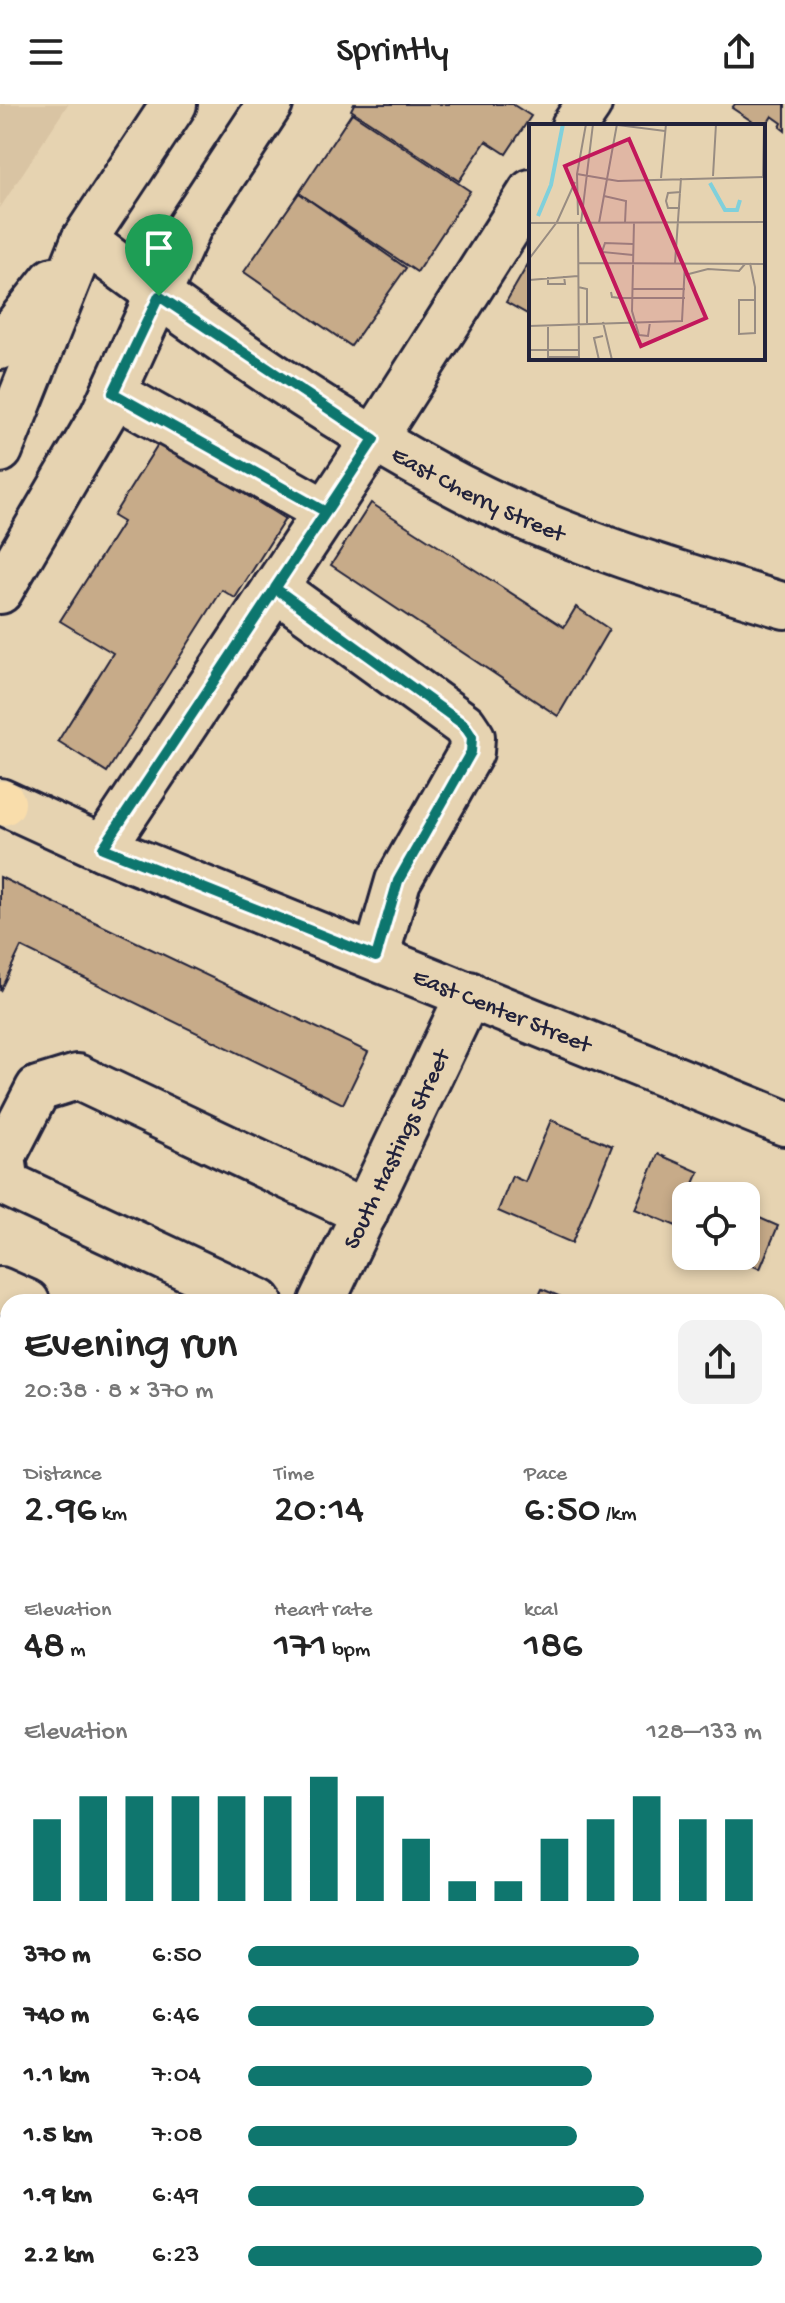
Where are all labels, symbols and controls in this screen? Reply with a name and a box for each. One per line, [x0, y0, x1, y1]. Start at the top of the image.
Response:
icon: menu [24, 30, 68, 74]
icon: share [717, 30, 761, 74]
text: Sprintly [336, 31, 449, 74]
inset map [529, 124, 765, 360]
pin [125, 214, 193, 296]
icon: arrive [137, 226, 181, 270]
street label: East Cherry Street [385, 441, 570, 551]
street label: East Center Street [408, 963, 597, 1062]
street label: South Hastings Street [338, 1044, 459, 1255]
map controls [672, 1182, 760, 1270]
button: locate [672, 1182, 760, 1270]
button: share [678, 1320, 762, 1404]
text: Evening run [24, 1321, 237, 1373]
text: 20:38 · 8 × 370 m [24, 1377, 213, 1408]
text: Distance [24, 1462, 102, 1488]
text: Time [274, 1462, 314, 1488]
text: Pace [524, 1462, 567, 1488]
text: 2.96 [24, 1488, 96, 1535]
text: 20:14 [274, 1488, 364, 1535]
text: 6:50 [524, 1488, 601, 1535]
text: km [96, 1502, 127, 1528]
text: /km [601, 1502, 637, 1528]
text: Elevation [24, 1598, 111, 1624]
text: Heart rate [274, 1598, 372, 1624]
text: kcal [524, 1598, 558, 1624]
text: 48 [24, 1624, 65, 1671]
text: 171 [274, 1624, 327, 1671]
text: 186 [524, 1624, 582, 1671]
text: m [65, 1638, 86, 1664]
text: bpm [327, 1638, 370, 1664]
text: Elevation [24, 1718, 127, 1749]
text: 128–133 m [646, 1718, 762, 1749]
text: 370 m [24, 1941, 90, 1972]
text: 6:50 [152, 1941, 202, 1972]
text: 740 m [24, 2001, 89, 2032]
text: 6:46 [152, 2001, 199, 2032]
text: 1.1 km [24, 2061, 89, 2092]
text: 7:04 [152, 2061, 201, 2092]
text: 1.5 km [24, 2121, 93, 2152]
text: 7:08 [152, 2121, 203, 2152]
text: 1.9 km [24, 2181, 92, 2212]
text: 6:49 [152, 2181, 199, 2212]
text: 2.2 km [24, 2241, 94, 2272]
text: 6:23 [152, 2241, 200, 2272]

